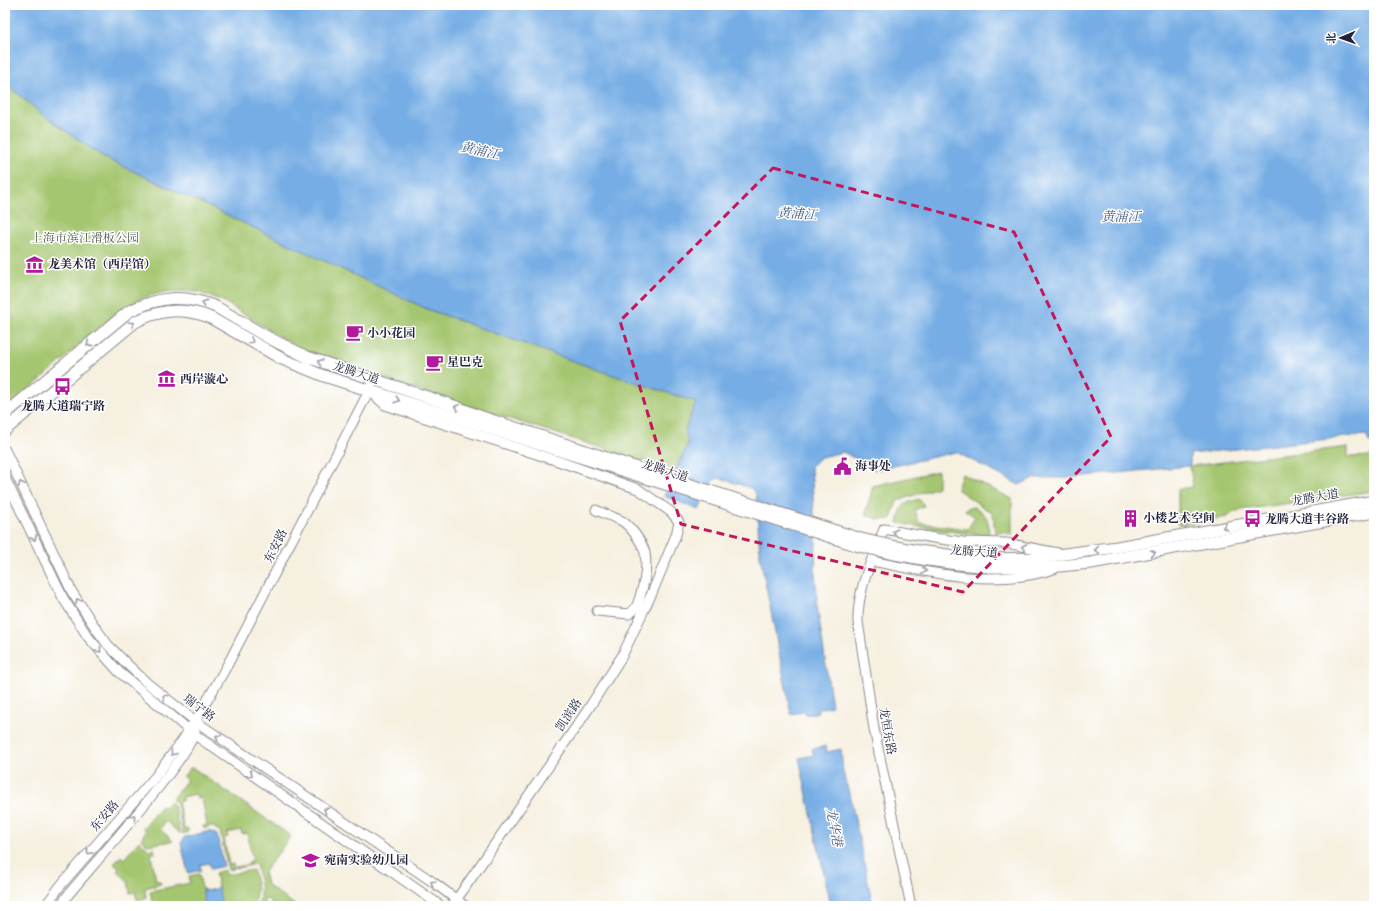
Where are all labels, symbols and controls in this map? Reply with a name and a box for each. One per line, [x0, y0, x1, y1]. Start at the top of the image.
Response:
north arrow [1321, 18, 1361, 58]
text: 北 [1325, 33, 1339, 44]
water label: 黄浦江 [459, 139, 503, 163]
water label: 黄浦江 [777, 205, 819, 223]
water label: 黄浦江 [1101, 209, 1142, 225]
park label: 上海市滨江滑板公园 [31, 231, 139, 246]
museum icon: 龙美术馆（西岸馆） [25, 254, 45, 274]
place label: 龙美术馆（西岸馆） [48, 257, 156, 272]
one-way arrow [201, 299, 208, 308]
one-way arrow [127, 322, 134, 329]
cafe icon: 小小花园 [344, 323, 364, 343]
place label: 小小花园 [367, 326, 415, 341]
one-way arrow [247, 337, 254, 344]
one-way arrow [86, 339, 93, 346]
cafe icon: 星巴克 [424, 352, 444, 372]
place label: 星巴克 [447, 355, 483, 370]
one-way arrow [316, 358, 323, 366]
street label: 龙腾大道 [331, 358, 381, 388]
museum icon: 西岸漩心 [157, 369, 177, 389]
place label: 西岸漩心 [180, 372, 228, 387]
bus stop icon: 龙腾大道瑞宁路 [53, 377, 73, 397]
one-way arrow [394, 395, 401, 403]
place label: 龙腾大道瑞宁路 [21, 399, 105, 414]
one-way arrow [453, 403, 460, 412]
street label: 龙腾大道 [640, 456, 690, 486]
public building icon: 海事处 [832, 456, 852, 476]
place label: 海事处 [855, 459, 891, 474]
one-way arrow [18, 481, 26, 489]
street label: 龙腾大道 [1290, 486, 1340, 510]
building icon: 小楼艺术空间 [1120, 508, 1140, 528]
bus stop icon: 龙腾大道丰谷路 [1242, 509, 1262, 529]
place label: 小楼艺术空间 [1143, 511, 1215, 526]
place label: 龙腾大道丰谷路 [1265, 512, 1349, 527]
one-way arrow [1222, 523, 1229, 531]
street label: 东安路 [261, 527, 291, 565]
one-way arrow [892, 528, 898, 536]
one-way arrow [29, 534, 37, 541]
street label: 龙腾大道 [950, 543, 998, 561]
one-way arrow [1021, 543, 1027, 552]
one-way arrow [1094, 545, 1101, 554]
one-way arrow [1150, 549, 1156, 557]
one-way arrow [920, 566, 927, 575]
one-way arrow [75, 598, 82, 605]
one-way arrow [94, 645, 101, 653]
street label: 瑞宁路 [180, 691, 218, 725]
one-way arrow [162, 694, 169, 701]
street label: 凯滨路 [553, 696, 585, 734]
street label: 龙恒东路 [875, 706, 899, 756]
one-way arrow [216, 734, 223, 741]
one-way arrow [171, 748, 178, 755]
one-way arrow [246, 769, 253, 777]
street label: 东安路 [88, 797, 122, 835]
water label: 龙华港 [822, 806, 846, 850]
one-way arrow [323, 807, 330, 815]
one-way arrow [129, 815, 136, 822]
one-way arrow [87, 847, 94, 855]
school or university icon: 宛南实验幼儿园 [301, 850, 321, 870]
place label: 宛南实验幼儿园 [324, 853, 408, 868]
one-way arrow [431, 881, 438, 888]

